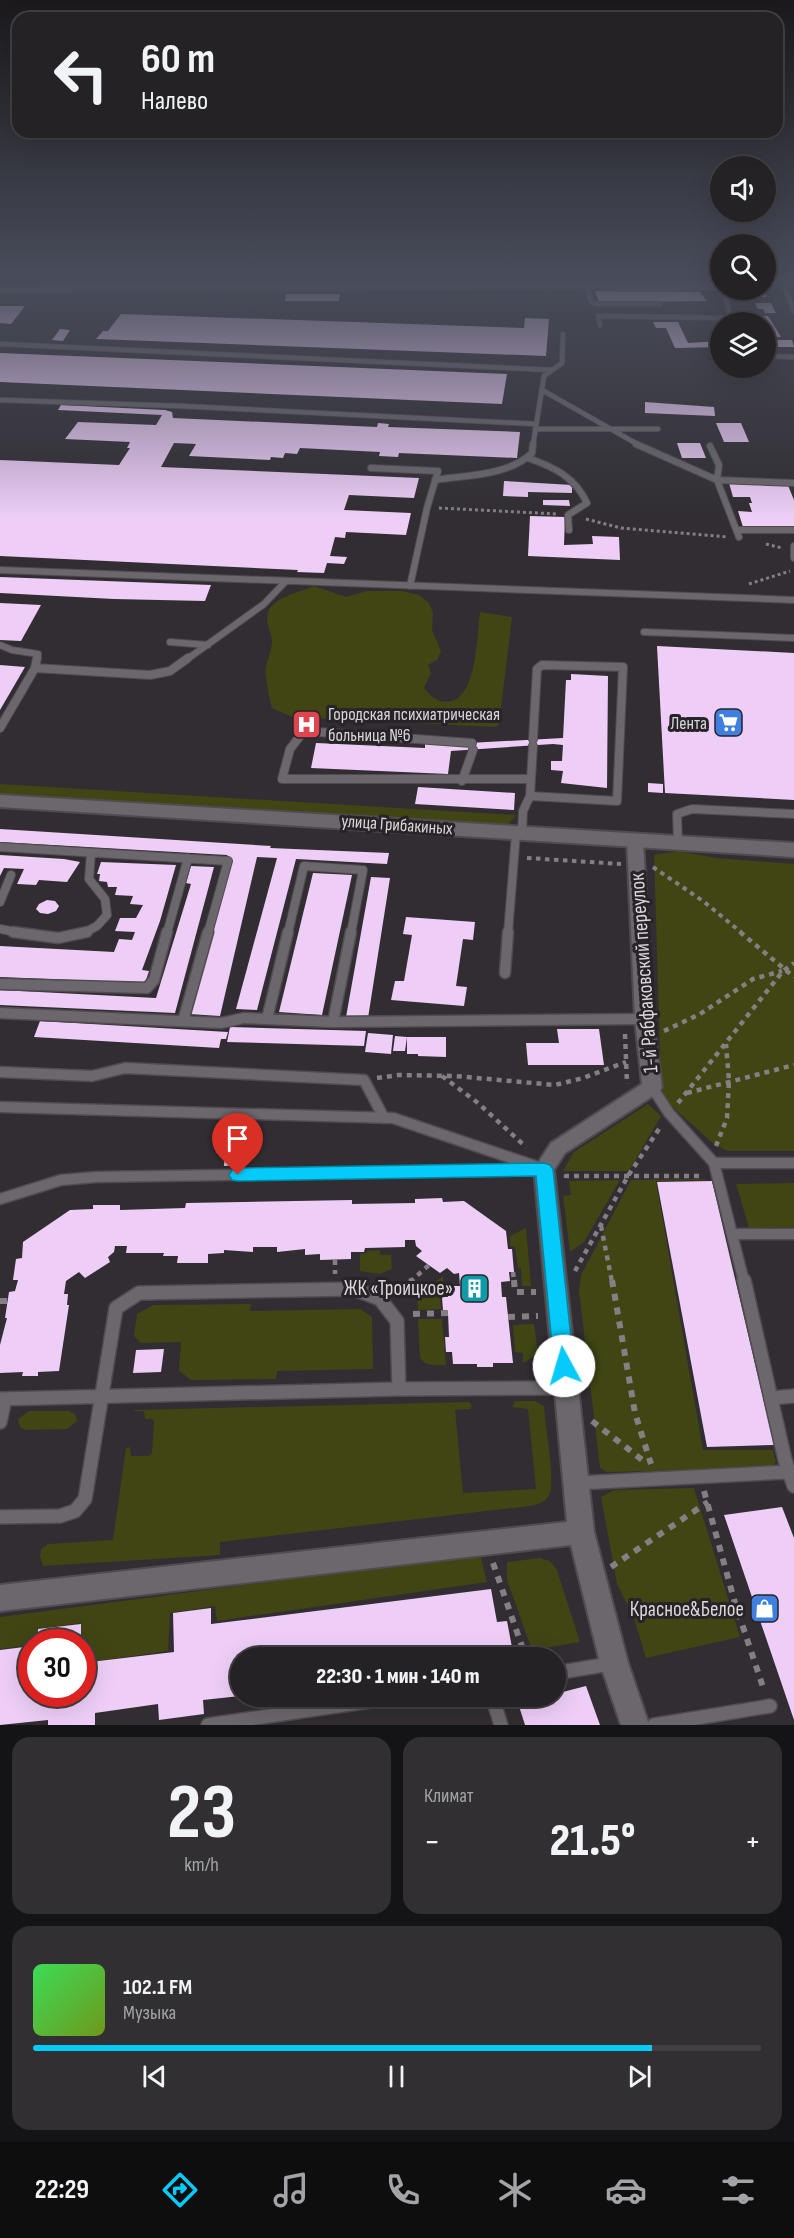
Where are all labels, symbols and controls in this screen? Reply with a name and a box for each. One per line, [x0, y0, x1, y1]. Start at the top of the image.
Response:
text: 60 m [141, 34, 215, 85]
icon: left [42, 36, 120, 114]
text: Налево [141, 85, 208, 117]
map controls [710, 156, 776, 378]
button: sound [710, 156, 776, 222]
button: search [710, 234, 776, 300]
button: layers [710, 312, 776, 378]
place label: Городская психиатрическая больница №6 [328, 704, 500, 746]
supermarket icon: Лента [712, 707, 744, 739]
hospital icon: Городская психиатрическая больница №6 [291, 708, 323, 740]
place label: Лента [670, 713, 707, 734]
street label: улица Грибакиных [341, 811, 454, 839]
street label: 1-й Рабфаковский переулок [625, 872, 663, 1074]
pin [212, 1113, 263, 1175]
icon: arrive [221, 1122, 254, 1155]
building icon: ЖК «Троицкое» [458, 1272, 490, 1304]
place label: ЖК «Троицкое» [344, 1276, 453, 1301]
position arrow [532, 1334, 596, 1398]
shop icon: Красное&Белое [749, 1593, 781, 1625]
place label: Красное&Белое [630, 1597, 744, 1622]
speed limit sign: 30 [18, 1629, 96, 1707]
text: 22:30 · 1 мин · 140 m [316, 1663, 480, 1690]
text: 23 [167, 1767, 236, 1860]
text: Климат [424, 1784, 474, 1808]
text: 21.5° [550, 1814, 635, 1869]
text: − [424, 1822, 440, 1862]
text: + [745, 1822, 761, 1862]
text: km/h [184, 1853, 219, 1877]
text: 102.1 FM [123, 1974, 192, 2001]
text: Музыка [123, 2001, 176, 2025]
icon: previous [138, 2060, 171, 2093]
icon: pause [380, 2060, 413, 2093]
icon: next [623, 2060, 656, 2093]
icon: directions [159, 2169, 201, 2211]
icon: music [270, 2169, 312, 2211]
icon: phone [382, 2169, 424, 2211]
icon: climate [494, 2169, 536, 2211]
icon: car [605, 2169, 647, 2211]
icon: filters [717, 2169, 759, 2211]
text: 22:29 [35, 2174, 89, 2206]

